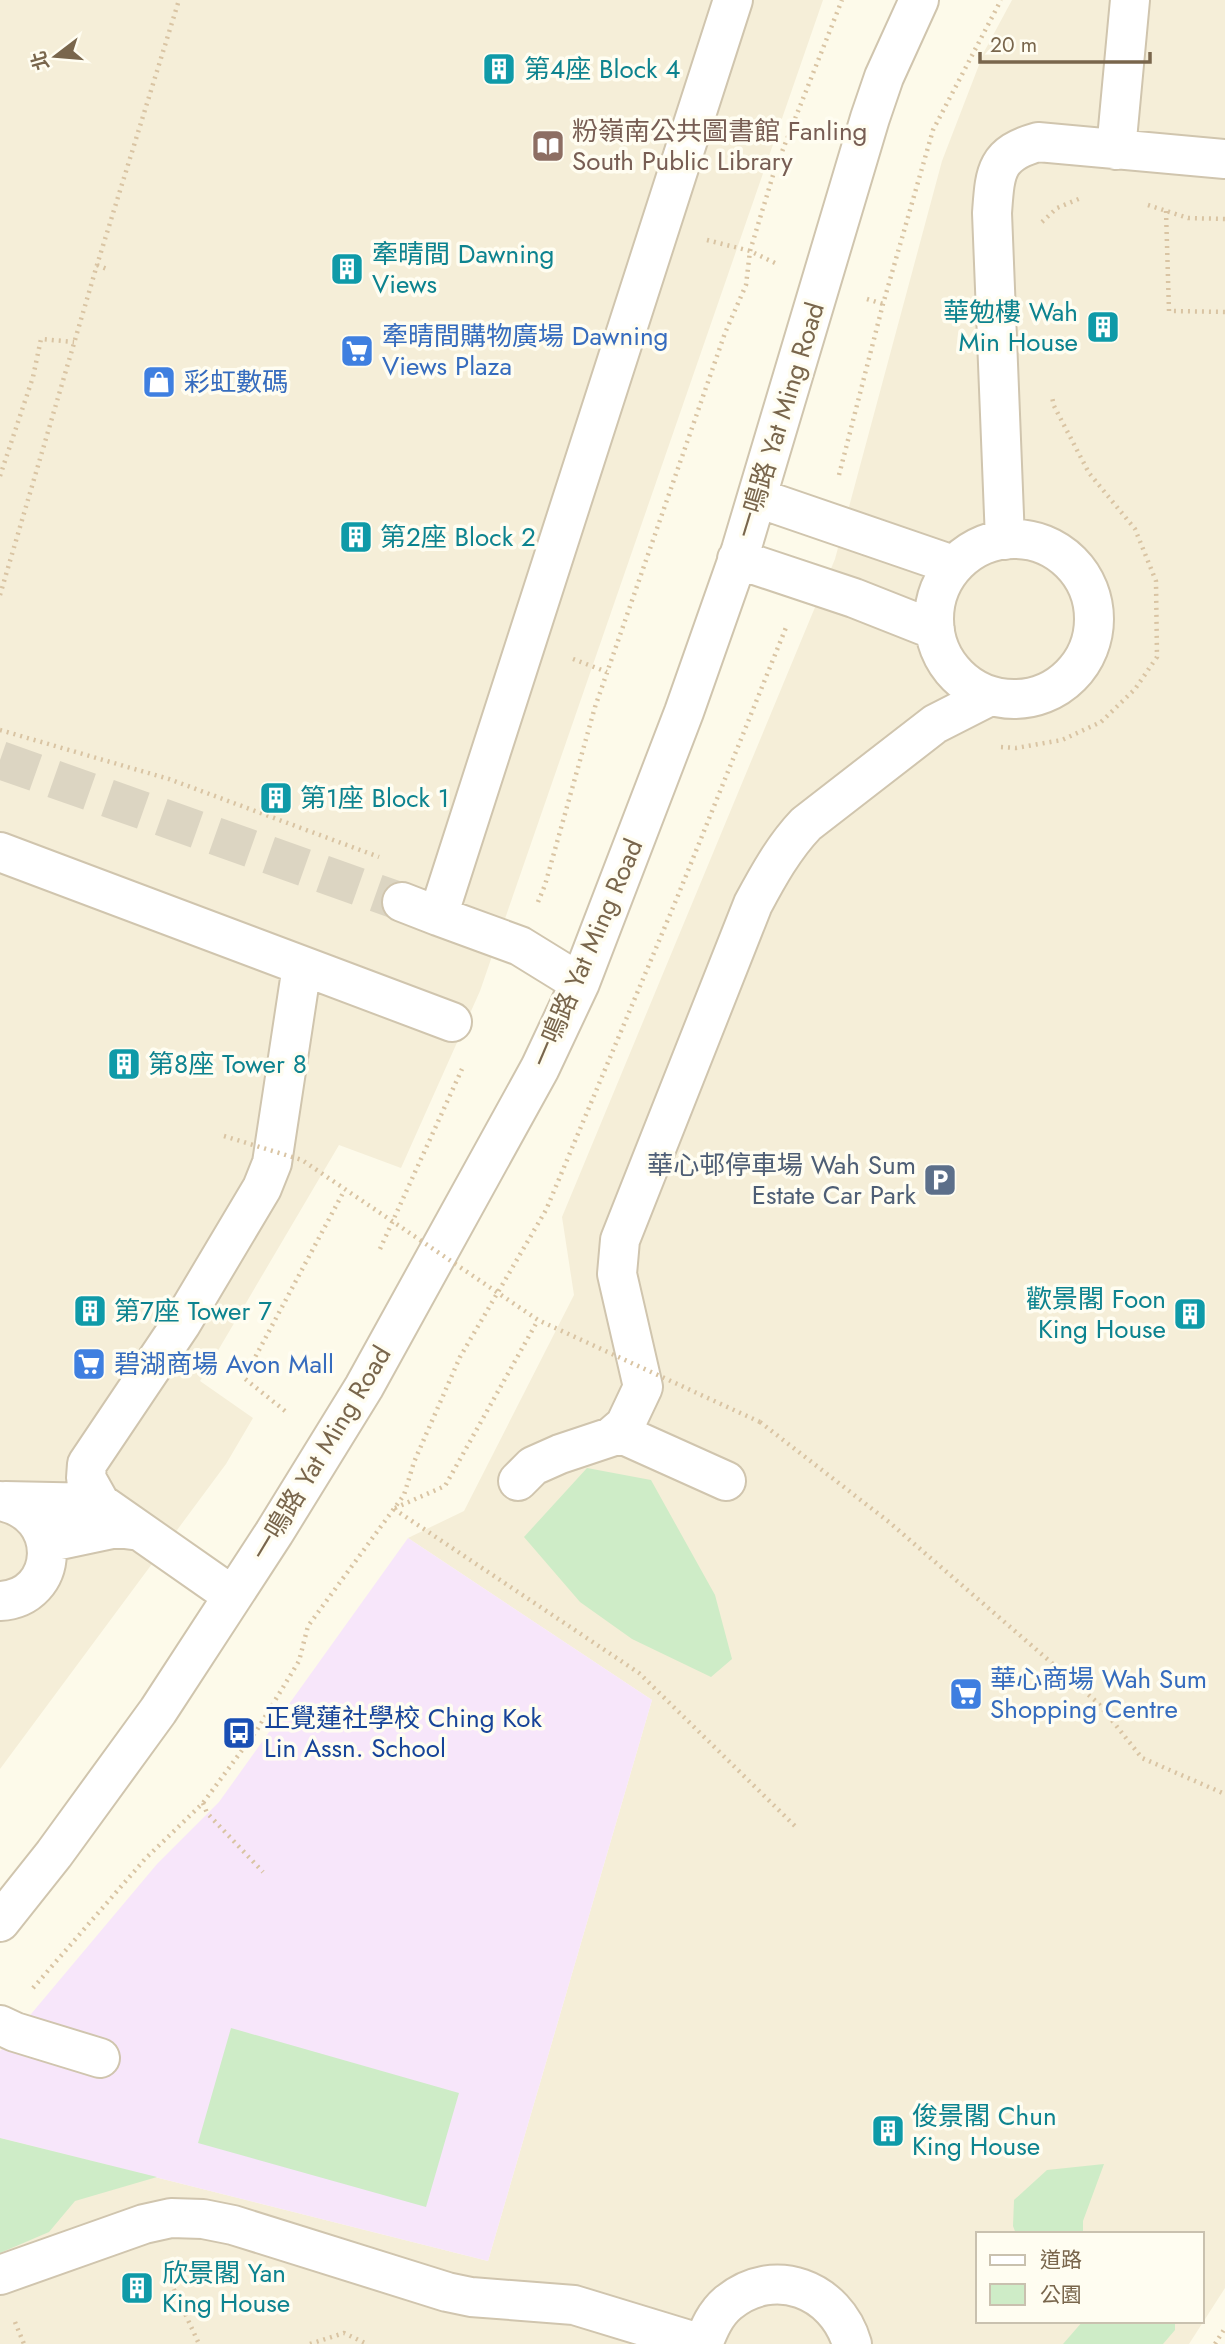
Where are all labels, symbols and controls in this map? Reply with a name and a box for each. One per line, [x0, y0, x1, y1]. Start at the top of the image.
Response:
north arrow [21, 21, 91, 91]
scale bar [980, 21, 1150, 65]
text: 20 m [990, 30, 1037, 60]
text: 北 [25, 48, 56, 73]
building icon: 第4座 Block 4 [480, 50, 518, 88]
place label: 第4座 Block 4 [524, 50, 680, 88]
place label: 粉嶺南公共圖書館 Fanling South Public Library [572, 112, 867, 180]
library icon: 粉嶺南公共圖書館 Fanling South Public Library [529, 127, 567, 165]
place label: 牽晴間 Dawning Views [372, 235, 554, 303]
building icon: 牽晴間 Dawning Views [328, 250, 366, 288]
place label: 華勉樓 Wah Min House [943, 293, 1078, 361]
street label: 一鳴路 Yat Ming Road [726, 298, 834, 542]
building icon: 華勉樓 Wah Min House [1084, 308, 1122, 346]
place label: 牽晴間購物廣場 Dawning Views Plaza [382, 317, 668, 385]
supermarket icon: 牽晴間購物廣場 Dawning Views Plaza [338, 332, 376, 370]
shop icon: 彩虹數碼 [140, 363, 178, 401]
place label: 彩虹數碼 [184, 363, 288, 401]
building icon: 第2座 Block 2 [337, 518, 375, 556]
place label: 第2座 Block 2 [380, 518, 536, 556]
building icon: 第1座 Block 1 [257, 779, 295, 817]
place label: 第1座 Block 1 [300, 779, 450, 817]
street label: 一鳴路 Yat Ming Road [522, 833, 652, 1073]
building icon: 第8座 Tower 8 [105, 1045, 143, 1083]
place label: 第8座 Tower 8 [148, 1045, 307, 1083]
place label: 華心邨停車場 Wah Sum Estate Car Park [647, 1146, 917, 1214]
parking icon: 華心邨停車場 Wah Sum Estate Car Park [921, 1161, 959, 1199]
place label: 歡景閣 Foon King House [1026, 1280, 1166, 1348]
building icon: 第7座 Tower 7 [71, 1292, 109, 1330]
place label: 第7座 Tower 7 [114, 1292, 272, 1330]
building icon: 歡景閣 Foon King House [1171, 1295, 1209, 1333]
street label: 一鳴路 Yat Ming Road [242, 1338, 400, 1568]
supermarket icon: 碧湖商場 Avon Mall [70, 1345, 108, 1383]
place label: 碧湖商場 Avon Mall [114, 1345, 334, 1383]
place label: 華心商場 Wah Sum Shopping Centre [990, 1660, 1207, 1728]
supermarket icon: 華心商場 Wah Sum Shopping Centre [947, 1675, 985, 1713]
place label: 正覺蓮社學校 Ching Kok Lin Assn. School [264, 1699, 542, 1767]
bus stop icon: 正覺蓮社學校 Ching Kok Lin Assn. School [220, 1714, 258, 1752]
place label: 俊景閣 Chun King House [912, 2097, 1057, 2165]
building icon: 俊景閣 Chun King House [869, 2112, 907, 2150]
legend [976, 2232, 1204, 2323]
text: 道路 [1040, 2245, 1082, 2275]
place label: 欣景閣 Yan King House [162, 2254, 290, 2322]
building icon: 欣景閣 Yan King House [118, 2269, 156, 2307]
text: 公園 [1040, 2280, 1082, 2310]

